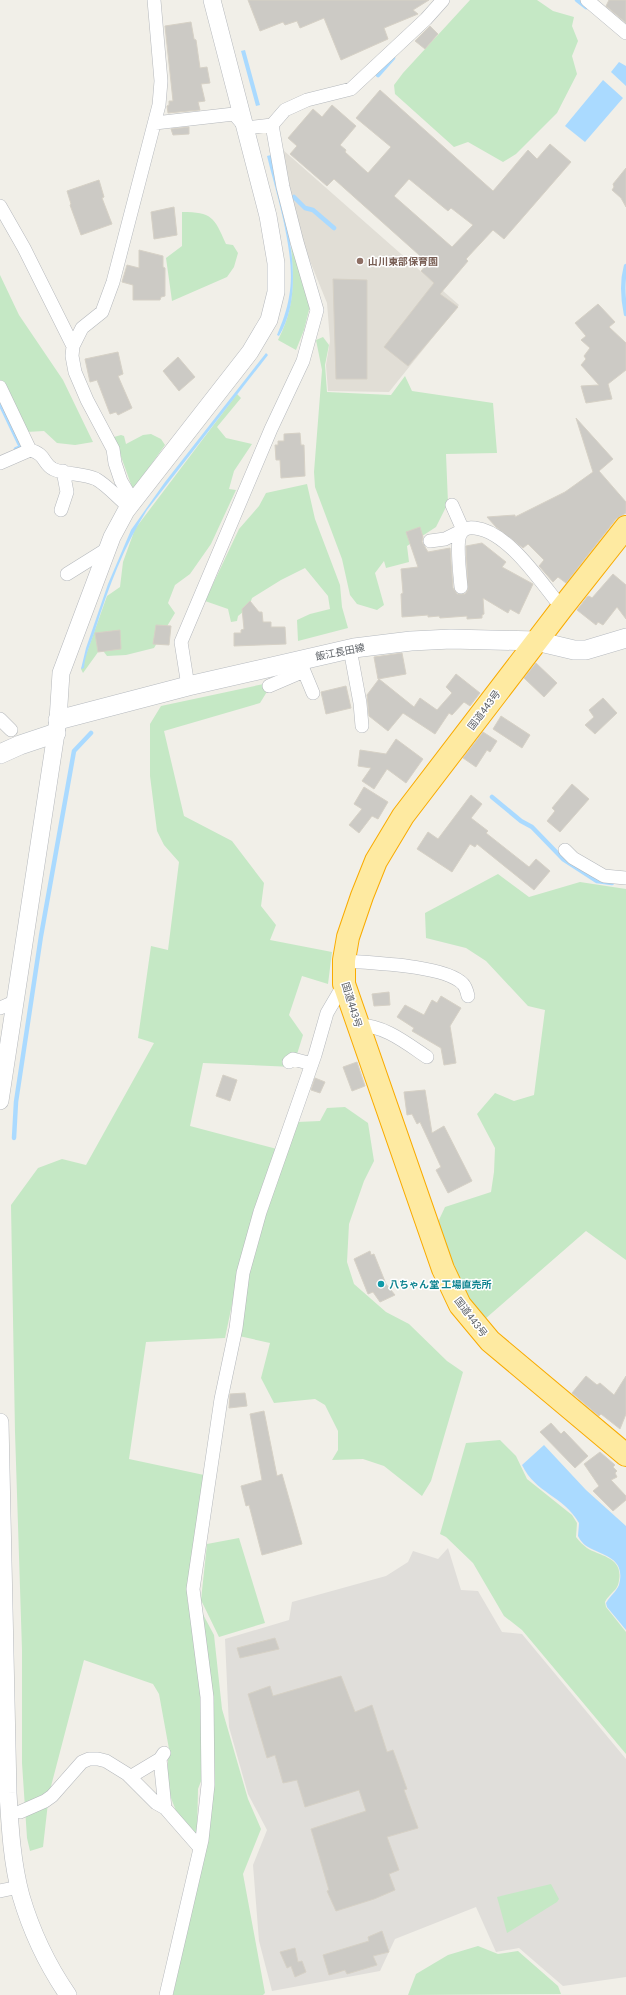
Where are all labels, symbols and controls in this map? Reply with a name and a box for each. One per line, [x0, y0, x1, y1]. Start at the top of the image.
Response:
marker: 山川東部保育園 [355, 256, 365, 266]
place label: 山川東部保育園 [368, 256, 438, 267]
street label: 飯江長田線 [314, 642, 366, 662]
street label: 国道443号 [466, 688, 502, 732]
street label: 国道443号 [340, 981, 364, 1029]
marker: 八ちゃん堂 工場直売所 [376, 1279, 386, 1289]
place label: 八ちゃん堂 工場直売所 [389, 1279, 492, 1290]
street label: 国道443号 [453, 1295, 489, 1339]

